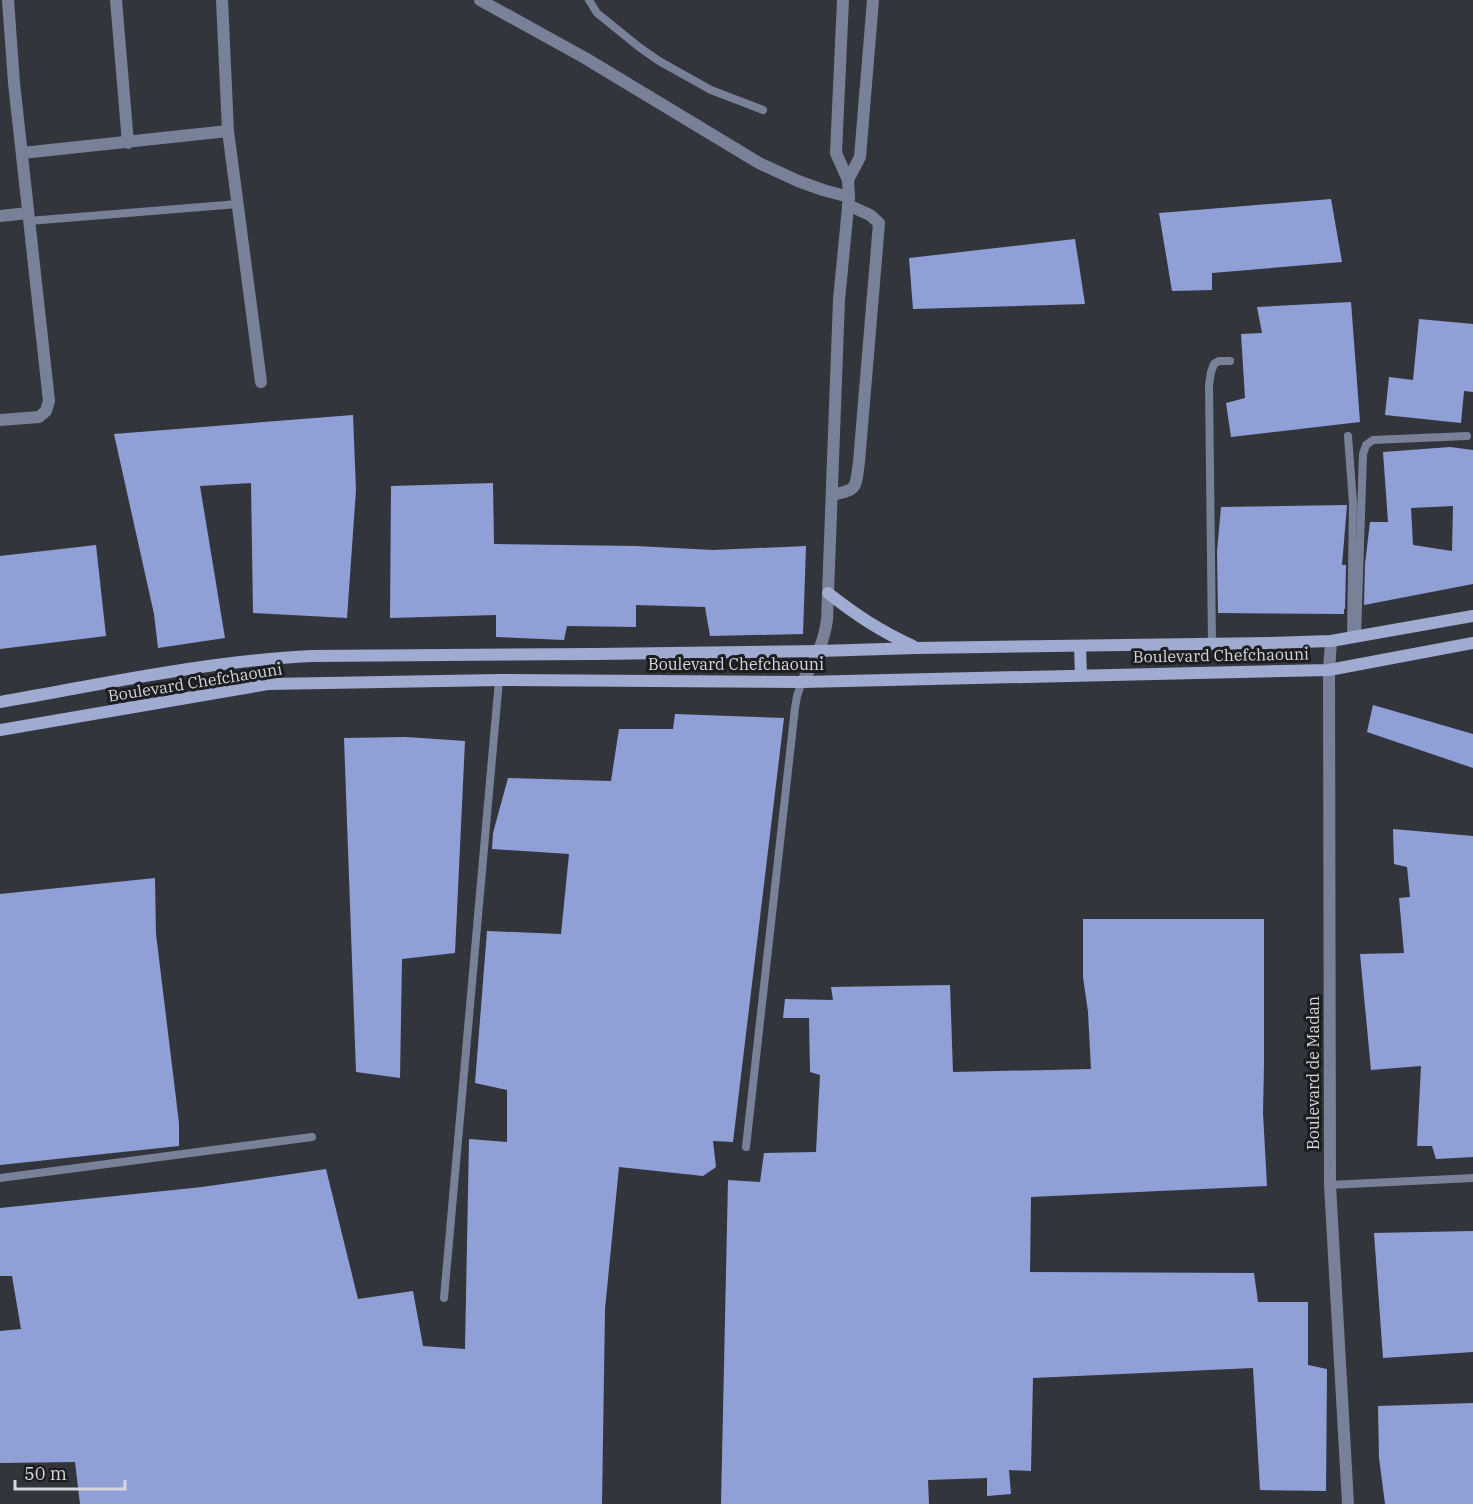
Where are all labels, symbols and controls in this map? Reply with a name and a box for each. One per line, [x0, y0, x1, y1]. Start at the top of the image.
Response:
street label: Boulevard Chefchaouni [1133, 643, 1309, 667]
street label: Boulevard Chefchaouni [648, 654, 824, 674]
street label: Boulevard Chefchaouni [106, 658, 284, 706]
street label: Boulevard de Madan [1303, 996, 1323, 1150]
scale bar [15, 1453, 124, 1491]
text: 50 m [24, 1462, 67, 1485]

